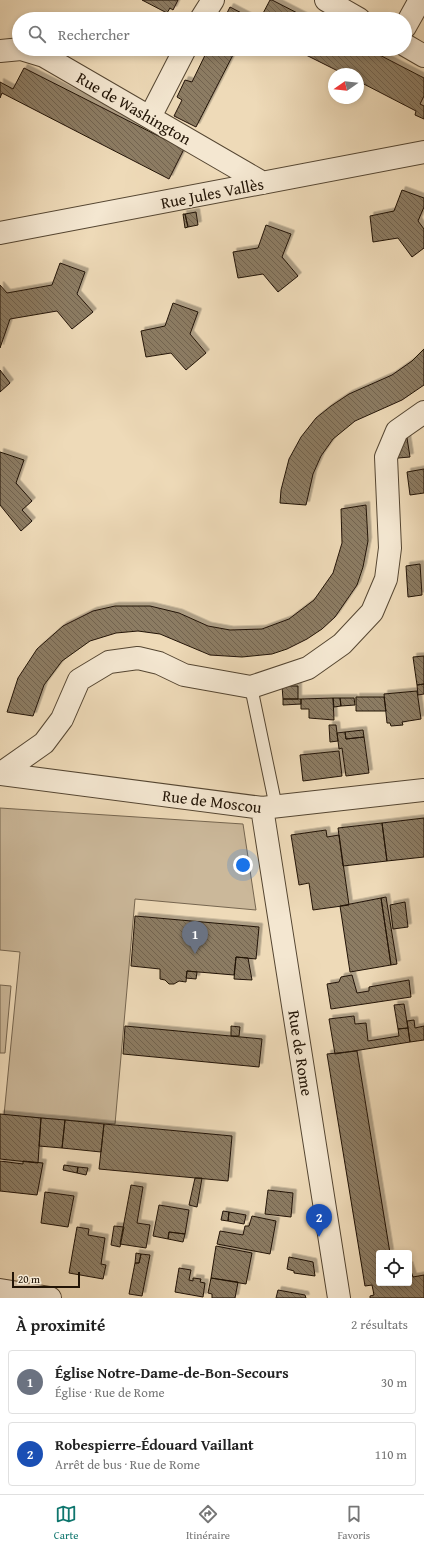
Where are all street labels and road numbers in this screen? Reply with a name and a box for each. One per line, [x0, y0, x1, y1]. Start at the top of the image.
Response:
street label: Rue de Washington [72, 65, 196, 151]
street label: Rue Jules Vallès [158, 171, 266, 215]
street label: Rue de Moscou [161, 783, 263, 819]
street label: Rue de Rome [282, 1008, 320, 1098]

